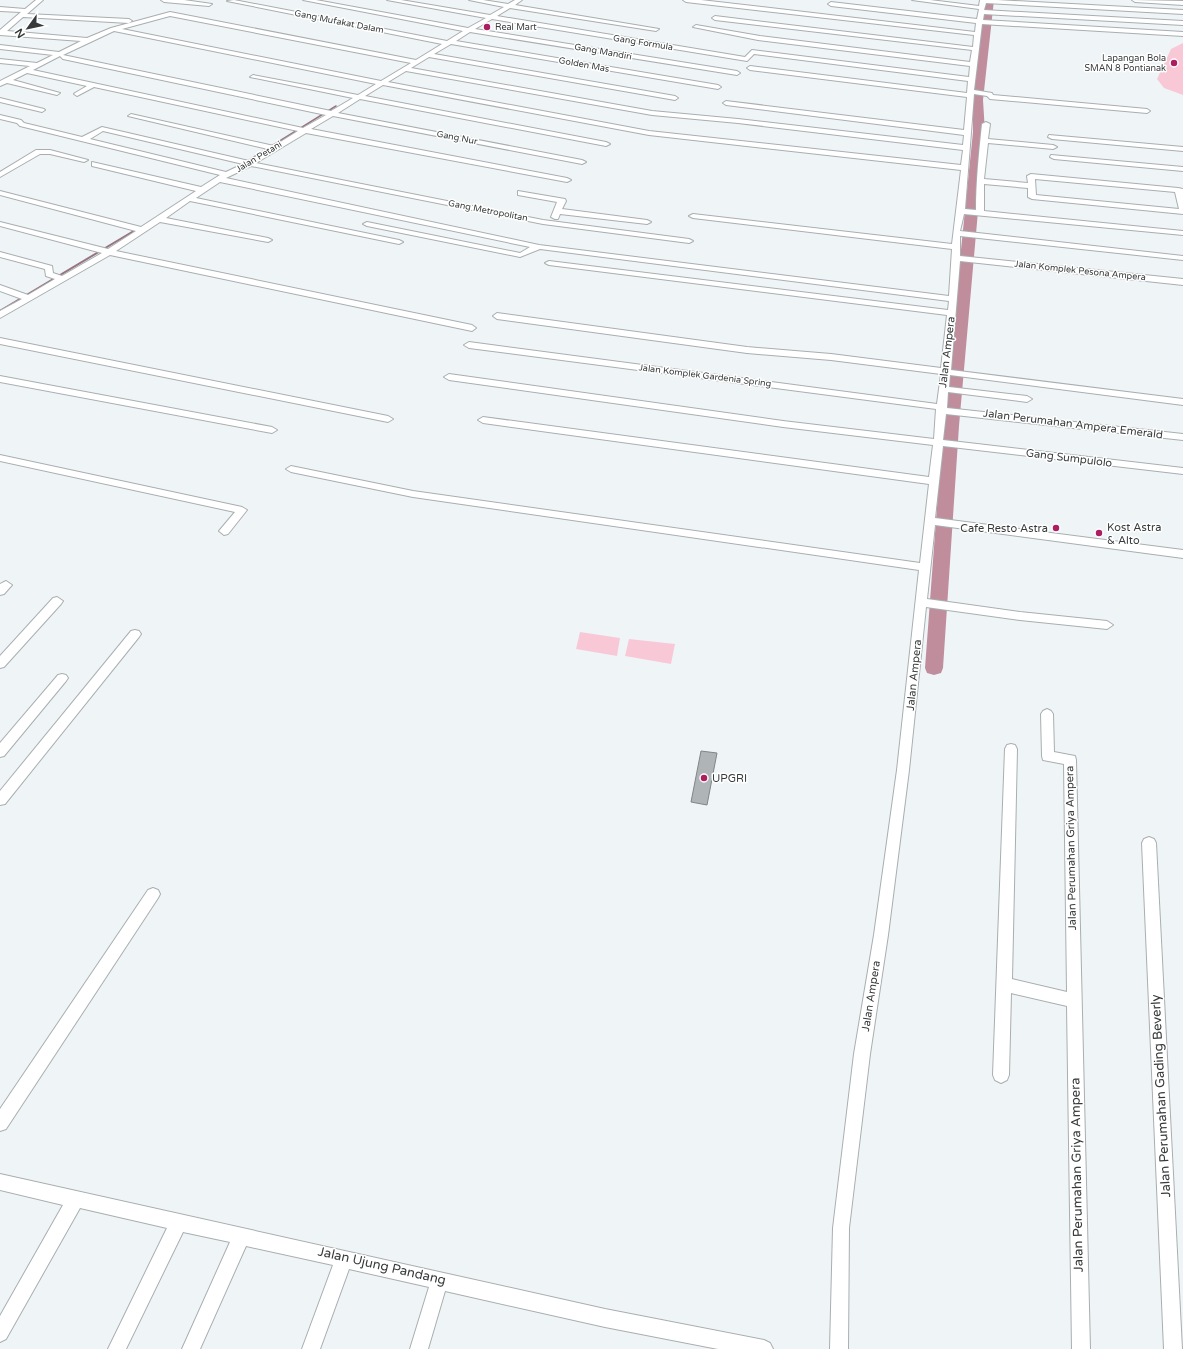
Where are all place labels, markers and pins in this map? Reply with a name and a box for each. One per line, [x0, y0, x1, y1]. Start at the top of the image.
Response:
marker: Real Mart [482, 22, 492, 32]
place label: Real Mart [495, 22, 537, 33]
place label: Lapangan Bola SMAN 8 Pontianak [1085, 53, 1166, 74]
marker: Lapangan Bola SMAN 8 Pontianak [1169, 58, 1179, 68]
place label: Kost Astra & Alto [1107, 521, 1161, 547]
place label: Cafe Resto Astra [960, 522, 1048, 535]
marker: Cafe Resto Astra [1051, 523, 1061, 533]
marker: Kost Astra & Alto [1094, 528, 1104, 538]
place label: UPGRI [712, 772, 747, 785]
marker: UPGRI [699, 773, 709, 783]

